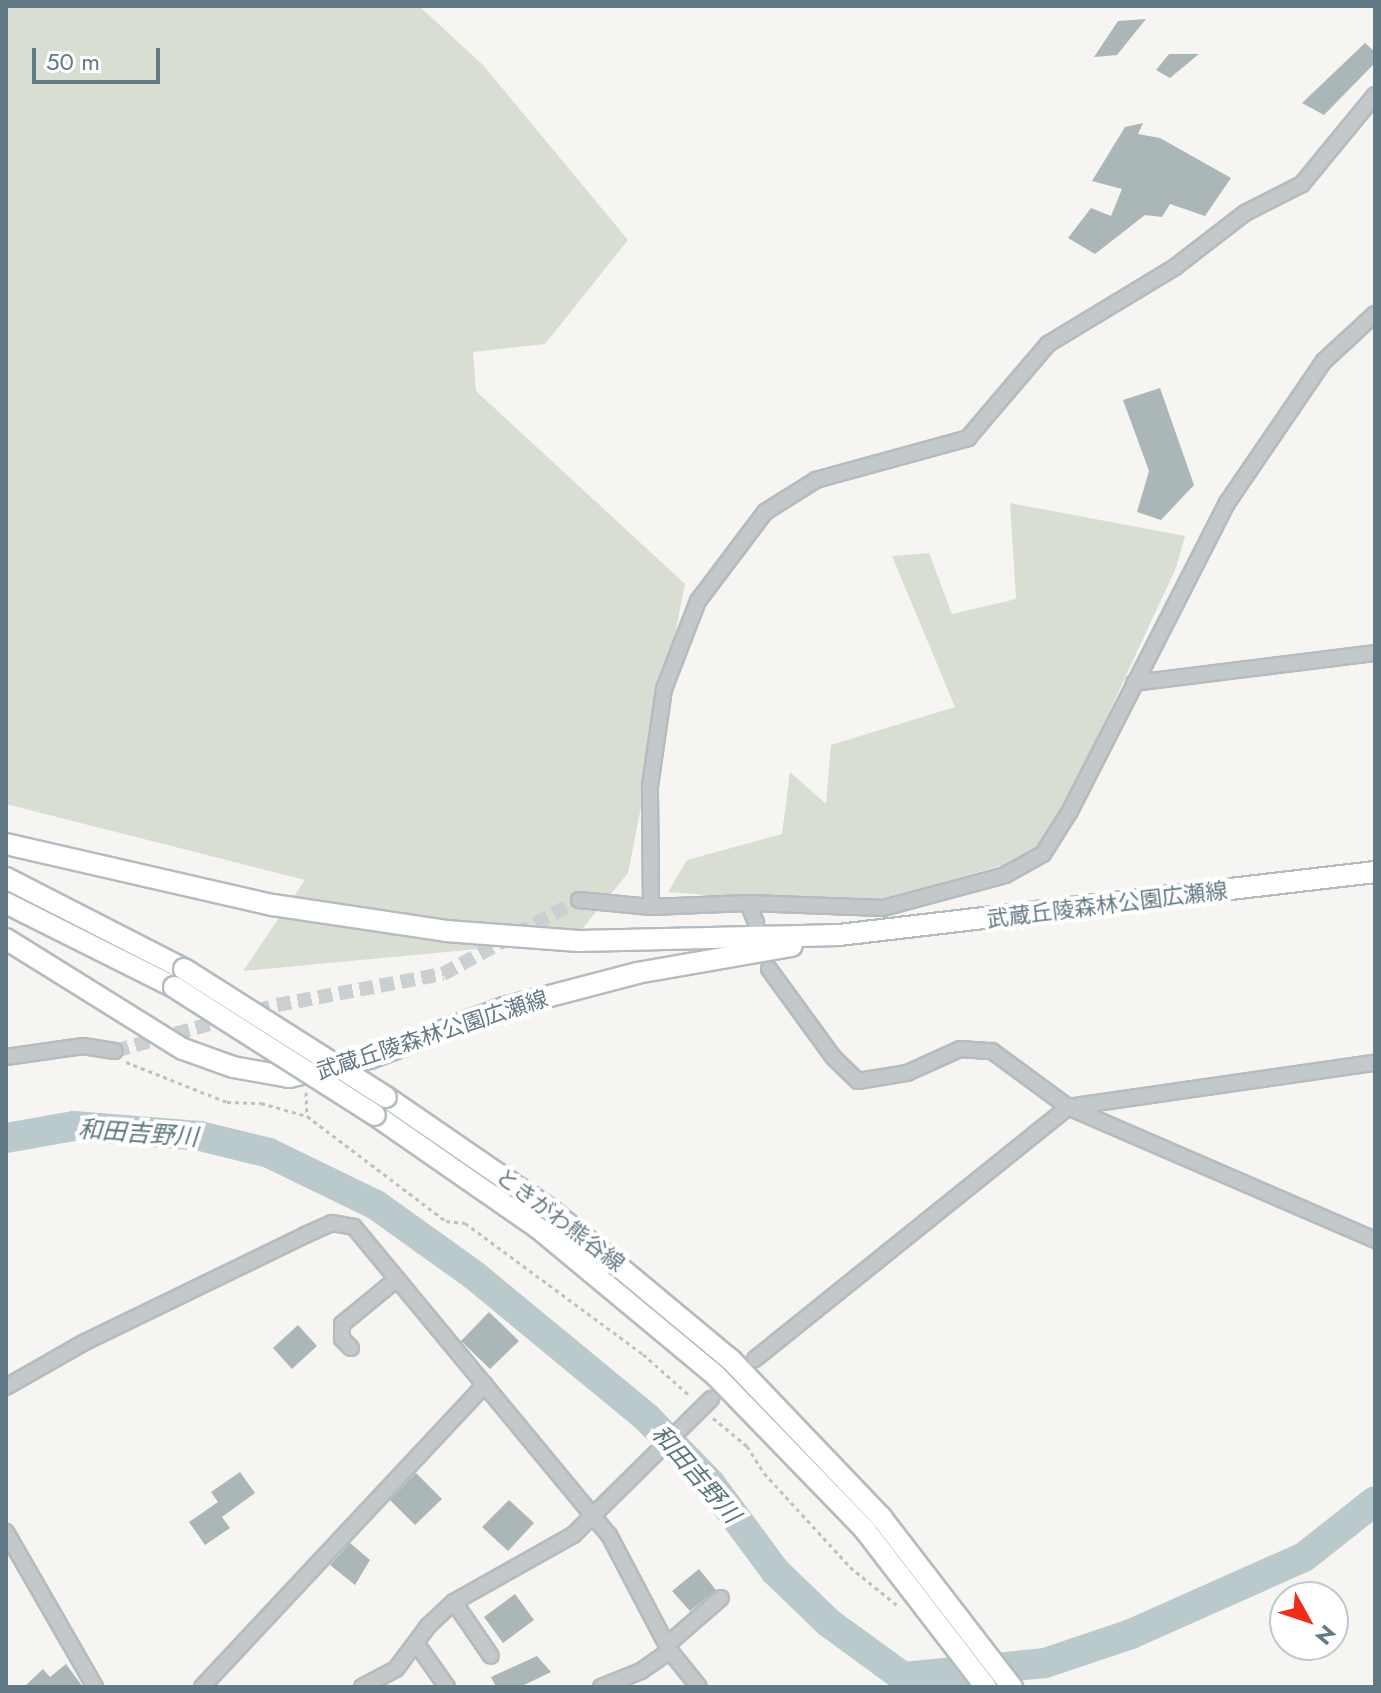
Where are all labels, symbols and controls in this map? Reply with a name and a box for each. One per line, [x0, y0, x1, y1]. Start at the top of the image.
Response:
scale bar [36, 32, 164, 82]
text: 50 m [46, 44, 100, 79]
street label: 武蔵丘陵森林公園広瀬線 [985, 877, 1229, 933]
street label: 武蔵丘陵森林公園広瀬線 [313, 985, 551, 1085]
water label: 和田吉野川 [77, 1114, 199, 1152]
street label: ときがわ熊谷線 [491, 1163, 629, 1277]
water label: 和田吉野川 [646, 1419, 746, 1529]
north arrow [1269, 1581, 1349, 1661]
text: N [1308, 1618, 1344, 1652]

